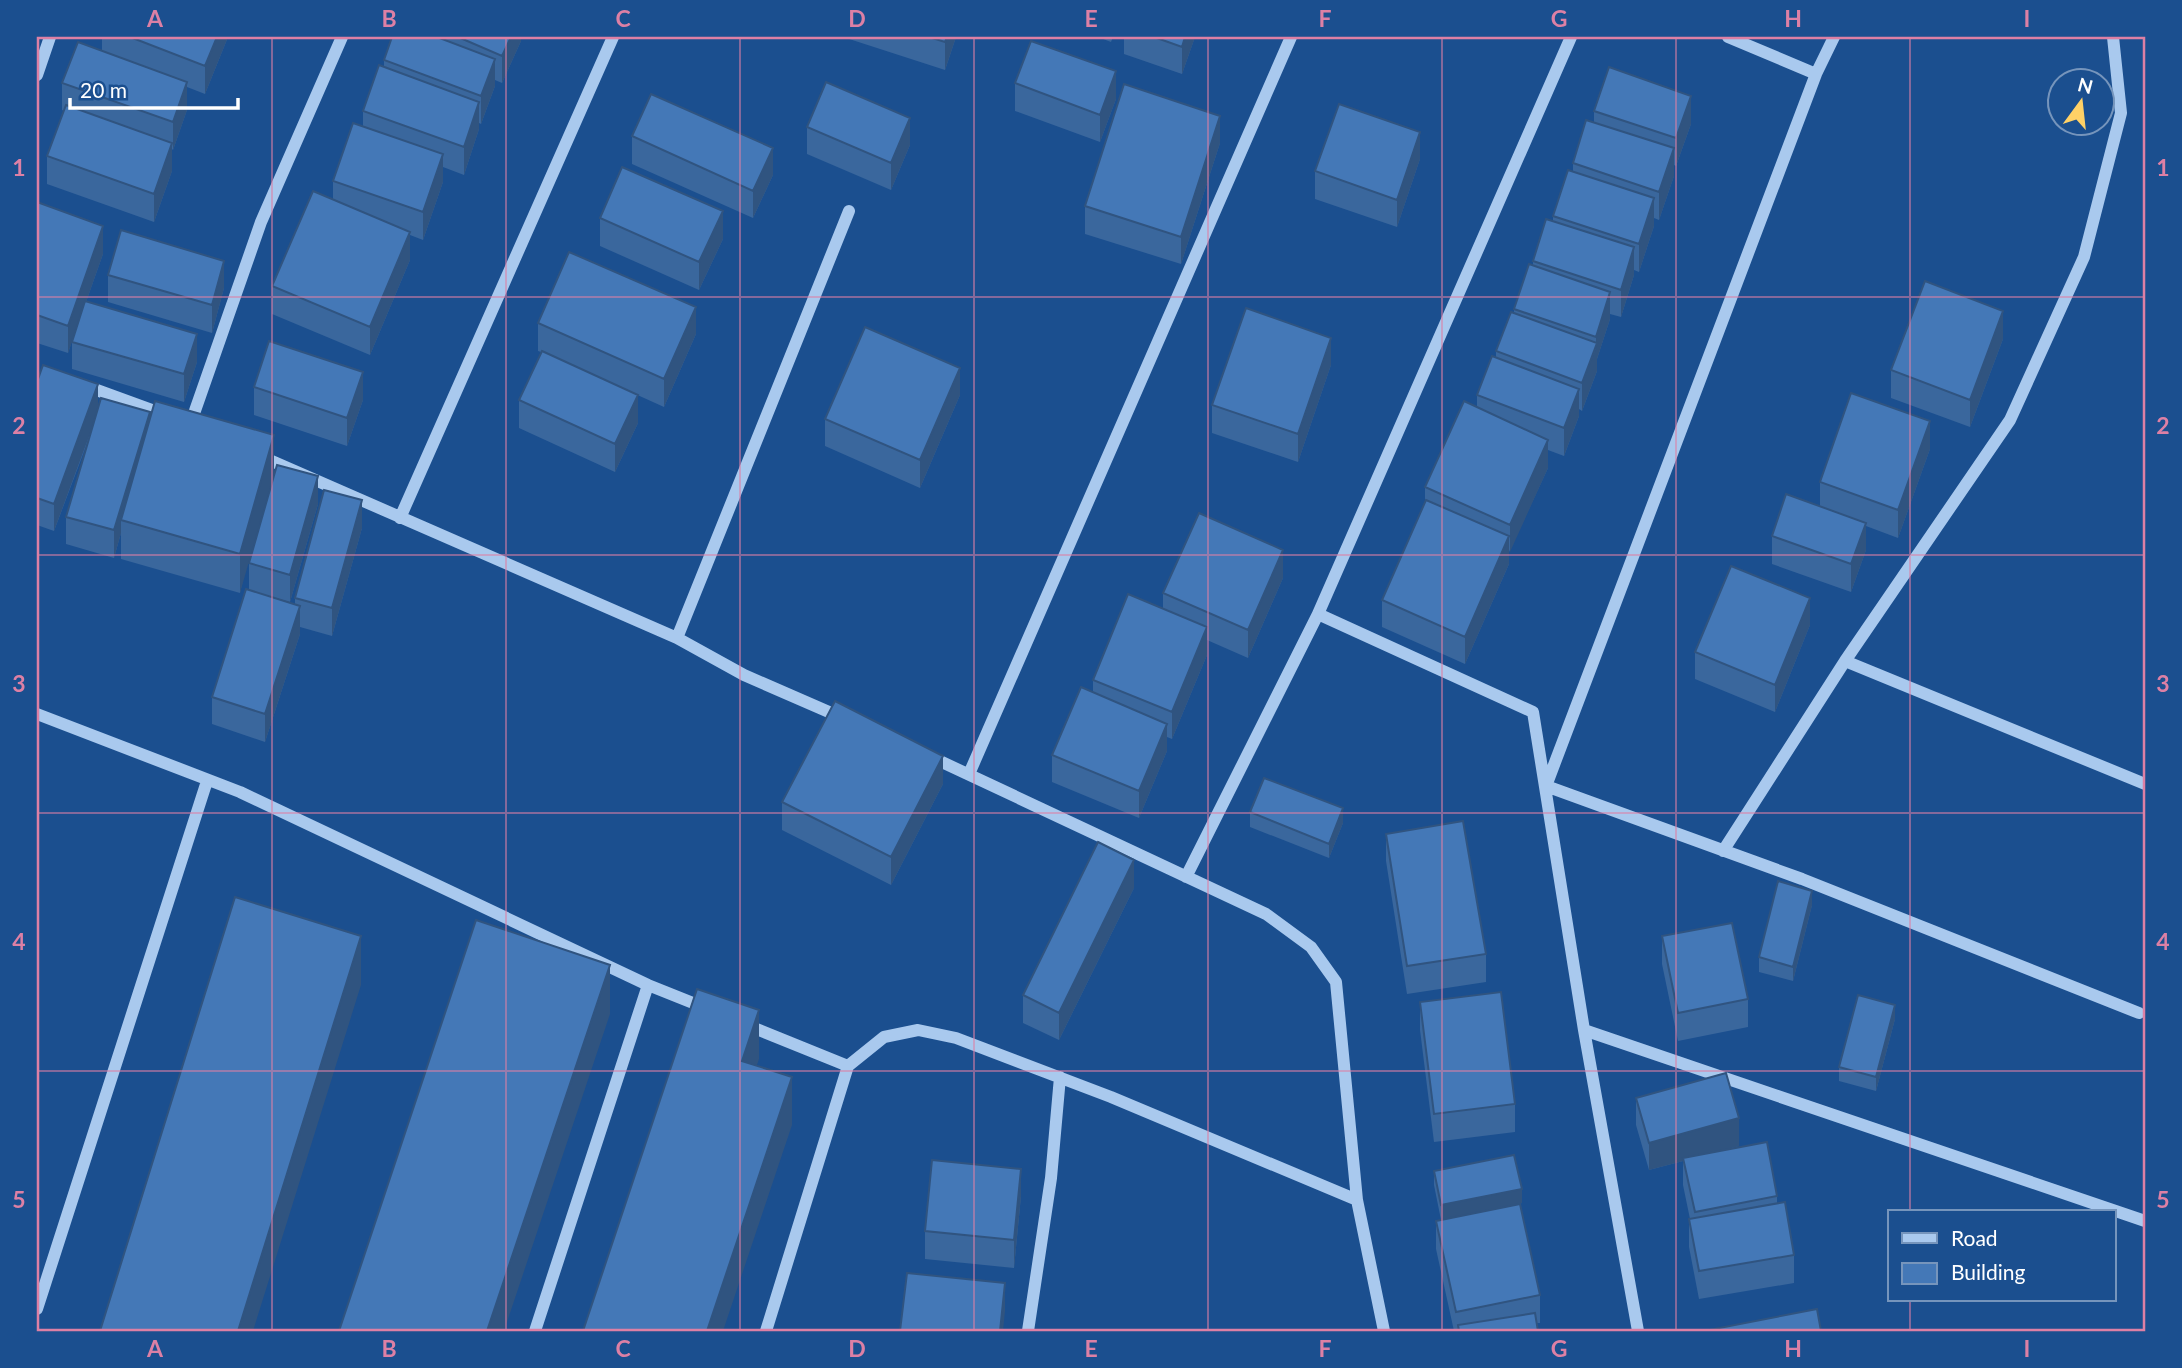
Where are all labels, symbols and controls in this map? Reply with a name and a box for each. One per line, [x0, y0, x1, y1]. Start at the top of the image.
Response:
text: A [146, 4, 164, 32]
text: B [381, 4, 397, 32]
text: C [615, 4, 631, 32]
text: D [848, 4, 866, 32]
text: E [1084, 4, 1098, 32]
text: F [1318, 4, 1332, 32]
text: G [1551, 4, 1567, 32]
text: H [1784, 4, 1802, 32]
text: I [2024, 4, 2030, 32]
scale bar [70, 66, 238, 110]
north arrow [2046, 66, 2116, 136]
text: N [2075, 72, 2096, 98]
text: 20 m [80, 77, 127, 102]
text: 1 [12, 153, 26, 181]
text: 1 [2156, 153, 2170, 181]
text: 2 [12, 411, 26, 439]
text: 2 [2156, 411, 2170, 439]
text: 3 [12, 669, 26, 697]
text: 3 [2156, 669, 2170, 697]
text: 4 [12, 927, 26, 955]
text: 4 [2156, 927, 2170, 955]
text: 5 [12, 1185, 26, 1213]
text: 5 [2156, 1185, 2170, 1213]
legend [1888, 1210, 2116, 1302]
text: Road [1951, 1225, 1998, 1250]
text: Building [1951, 1259, 2026, 1284]
text: A [146, 1334, 164, 1362]
text: B [381, 1334, 397, 1362]
text: C [615, 1334, 631, 1362]
text: D [848, 1334, 866, 1362]
text: E [1084, 1334, 1098, 1362]
text: F [1318, 1334, 1332, 1362]
text: G [1551, 1334, 1567, 1362]
text: H [1784, 1334, 1802, 1362]
text: I [2024, 1334, 2030, 1362]

